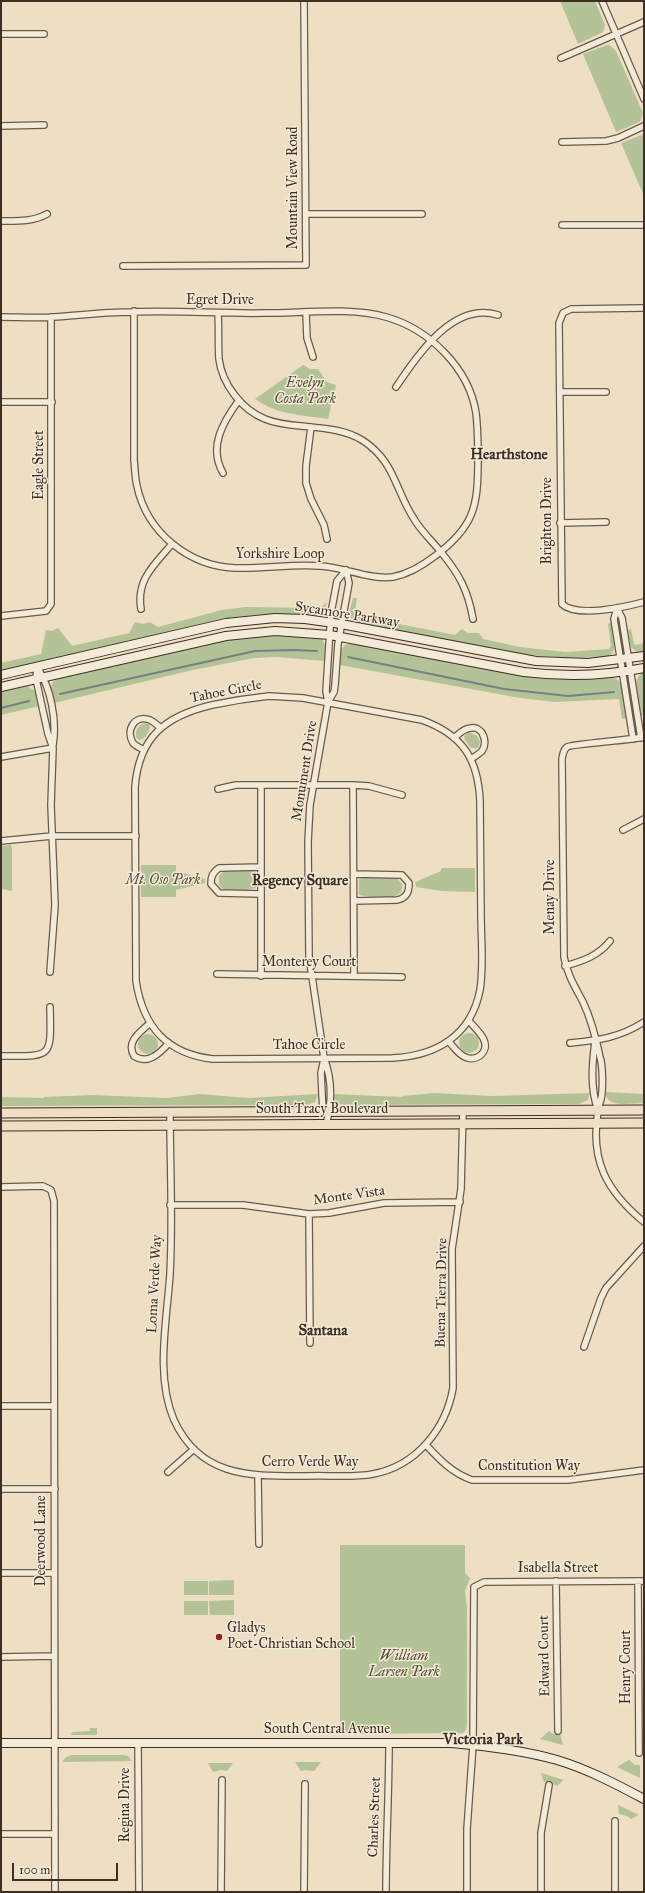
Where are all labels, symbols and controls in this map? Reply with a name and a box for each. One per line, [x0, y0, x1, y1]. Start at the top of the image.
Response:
street label: Mountain View Road [286, 126, 302, 250]
street label: Egret Drive [186, 293, 254, 309]
park label: Evelyn Costa Park [274, 376, 336, 408]
street label: Eagle Street [32, 430, 48, 500]
district label: Hearthstone [470, 446, 548, 464]
street label: Brighton Drive [540, 477, 556, 565]
street label: Yorkshire Loop [235, 547, 325, 563]
street label: Sycamore Parkway [293, 598, 401, 632]
street label: Tahoe Circle [189, 677, 263, 707]
street label: Monument Drive [289, 719, 321, 823]
street label: Menay Drive [543, 859, 559, 935]
district label: Regency Square [252, 872, 348, 890]
park label: Mt. Oso Park [126, 873, 200, 889]
street label: Monterey Court [262, 955, 356, 971]
street label: Tahoe Circle [273, 1038, 345, 1054]
street label: South Tracy Boulevard [256, 1102, 388, 1118]
street label: Monte Vista [312, 1183, 386, 1209]
street label: Loma Verde Way [144, 1234, 166, 1334]
street label: Buena Tierra Drive [433, 1238, 451, 1348]
district label: Santana [298, 1322, 348, 1340]
street label: Cerro Verde Way [262, 1455, 358, 1471]
street label: Constitution Way [478, 1459, 580, 1475]
street label: Deerwood Lane [34, 1495, 50, 1587]
street label: Isabella Street [518, 1561, 598, 1577]
street label: Edward Court [536, 1615, 554, 1697]
place label: Gladys Poet-Christian School [227, 1621, 355, 1654]
street label: Henry Court [619, 1630, 635, 1704]
marker: Gladys Poet-Christian School [214, 1632, 224, 1642]
park label: William Larsen Park [368, 1649, 440, 1682]
street label: South Central Avenue [264, 1722, 390, 1738]
district label: Victoria Park [443, 1731, 523, 1749]
street label: Regina Drive [118, 1768, 134, 1842]
street label: Charles Street [365, 1776, 385, 1858]
scale bar [14, 1855, 120, 1881]
text: 100 m [19, 1863, 50, 1877]

